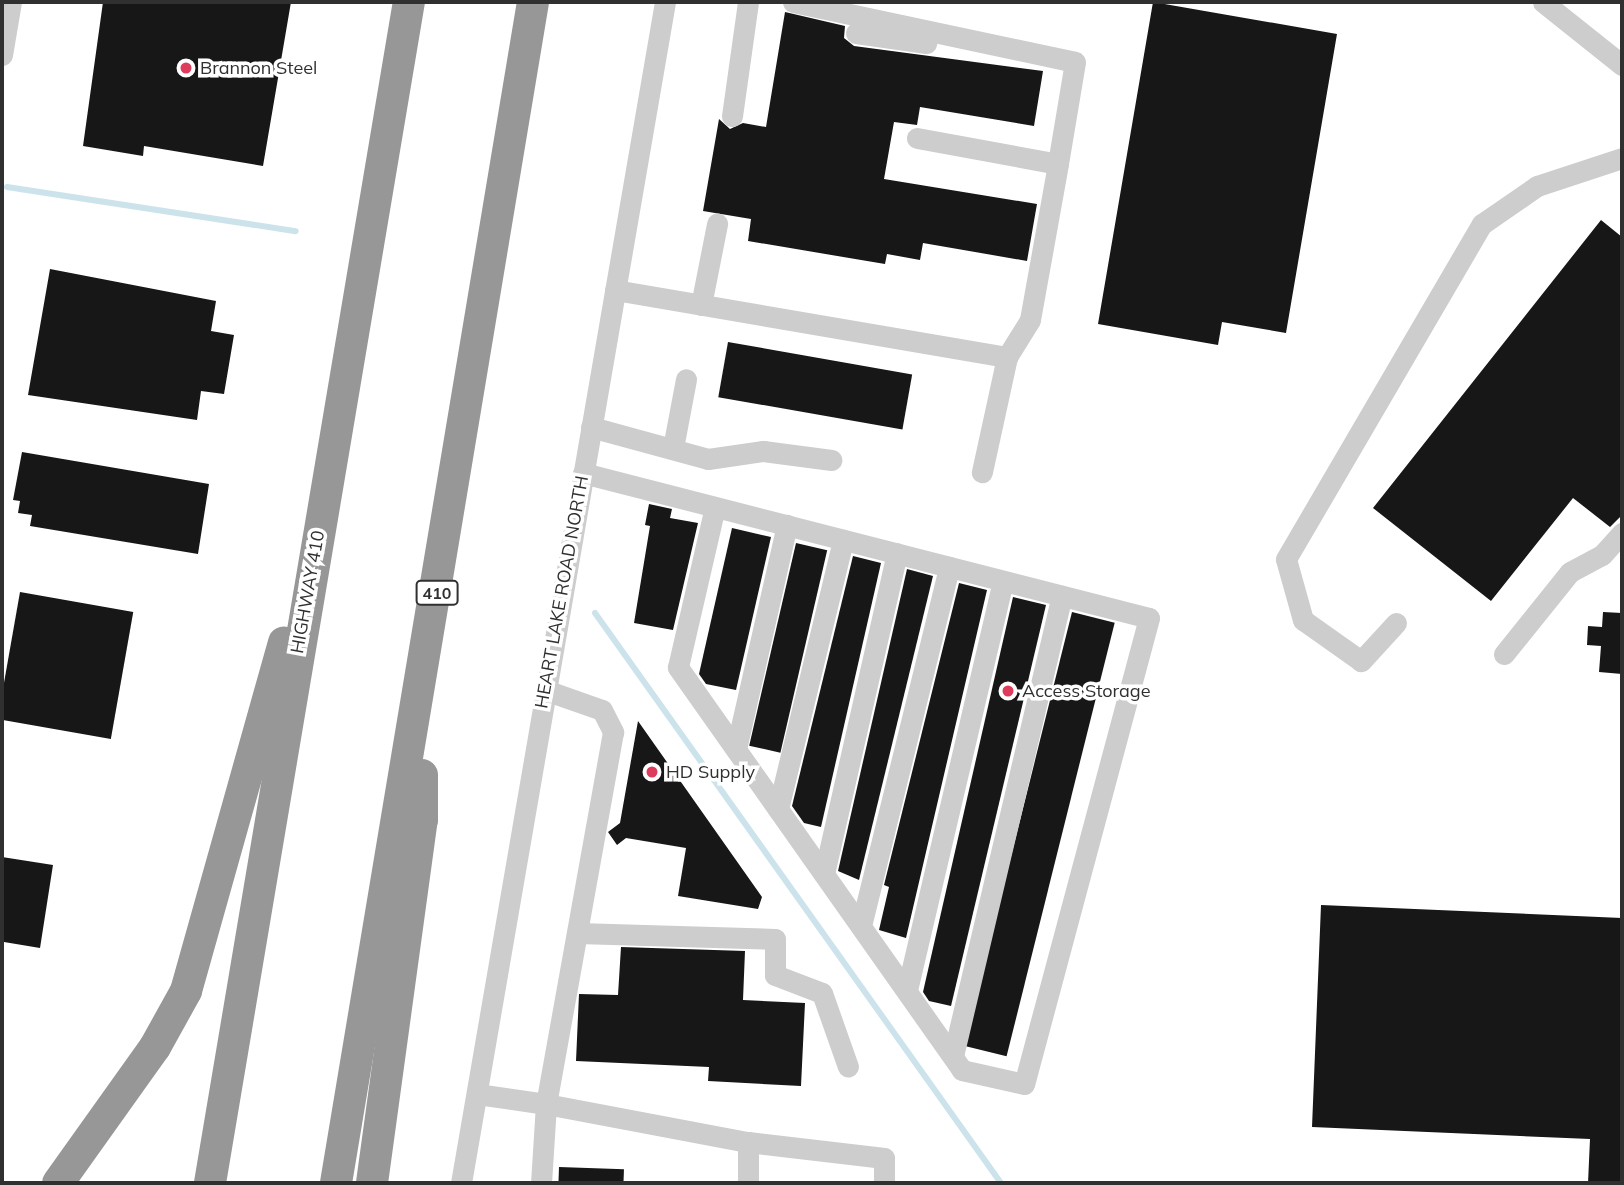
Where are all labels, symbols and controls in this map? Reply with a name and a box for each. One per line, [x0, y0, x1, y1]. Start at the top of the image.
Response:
place label: Brannon Steel [200, 57, 317, 79]
marker: Brannon Steel [178, 60, 194, 76]
street label: HEART LAKE ROAD NORTH [531, 474, 593, 710]
street label: HIGHWAY 410 [287, 529, 329, 655]
road number: 410 [414, 580, 460, 606]
place label: Access Storage [1022, 680, 1151, 702]
marker: Access Storage [1000, 683, 1016, 699]
place label: HD Supply [666, 761, 755, 783]
marker: HD Supply [644, 764, 660, 780]

